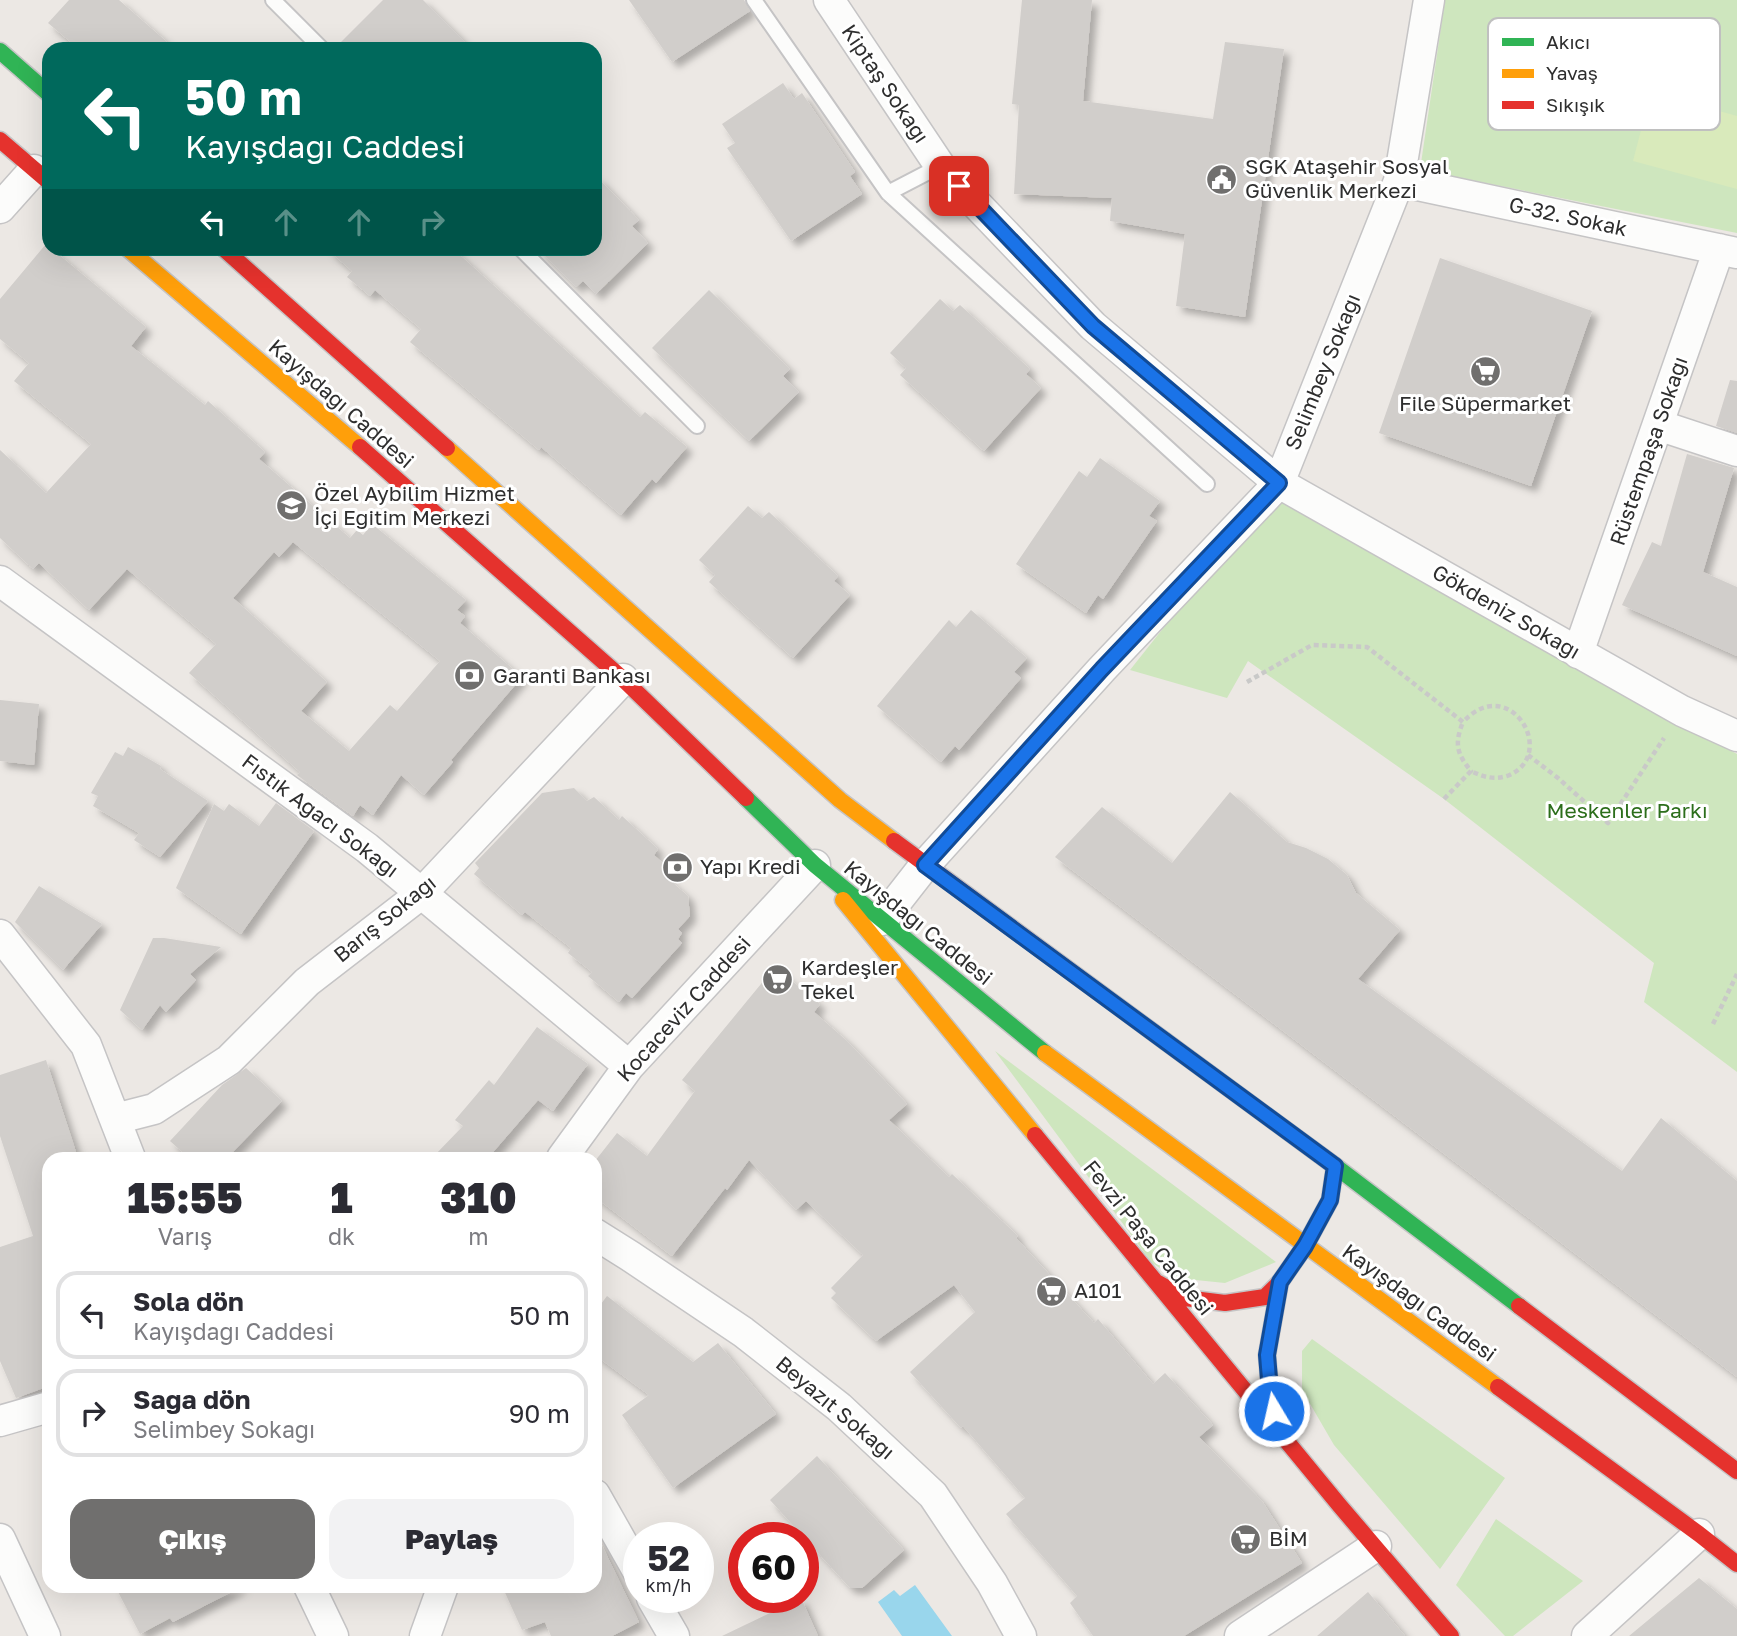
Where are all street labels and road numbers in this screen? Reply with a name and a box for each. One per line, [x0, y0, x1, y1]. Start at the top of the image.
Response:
street label: Kiptaş Sokağı [837, 19, 935, 148]
street label: G-32. Sokak [1507, 191, 1630, 241]
street label: Selimbey Sokağı [1279, 290, 1365, 454]
street label: Kayışdağı Caddesi [264, 333, 420, 473]
street label: Rüstempaşa Sokağı [1604, 353, 1693, 549]
street label: Gökdeniz Sokağı [1428, 558, 1585, 664]
street label: Fıstık Ağacı Sokağı [237, 748, 404, 883]
street label: Kayışdağı Caddesi [839, 854, 998, 990]
street label: Barış Sokağı [328, 869, 441, 967]
street label: Kocaceviz Caddesi [611, 930, 756, 1087]
street label: Fevzi Paşa Caddesi [1078, 1155, 1219, 1320]
street label: Kayışdağı Caddesi [1338, 1238, 1502, 1367]
street label: Beyazıt Sokağı [771, 1350, 900, 1464]

